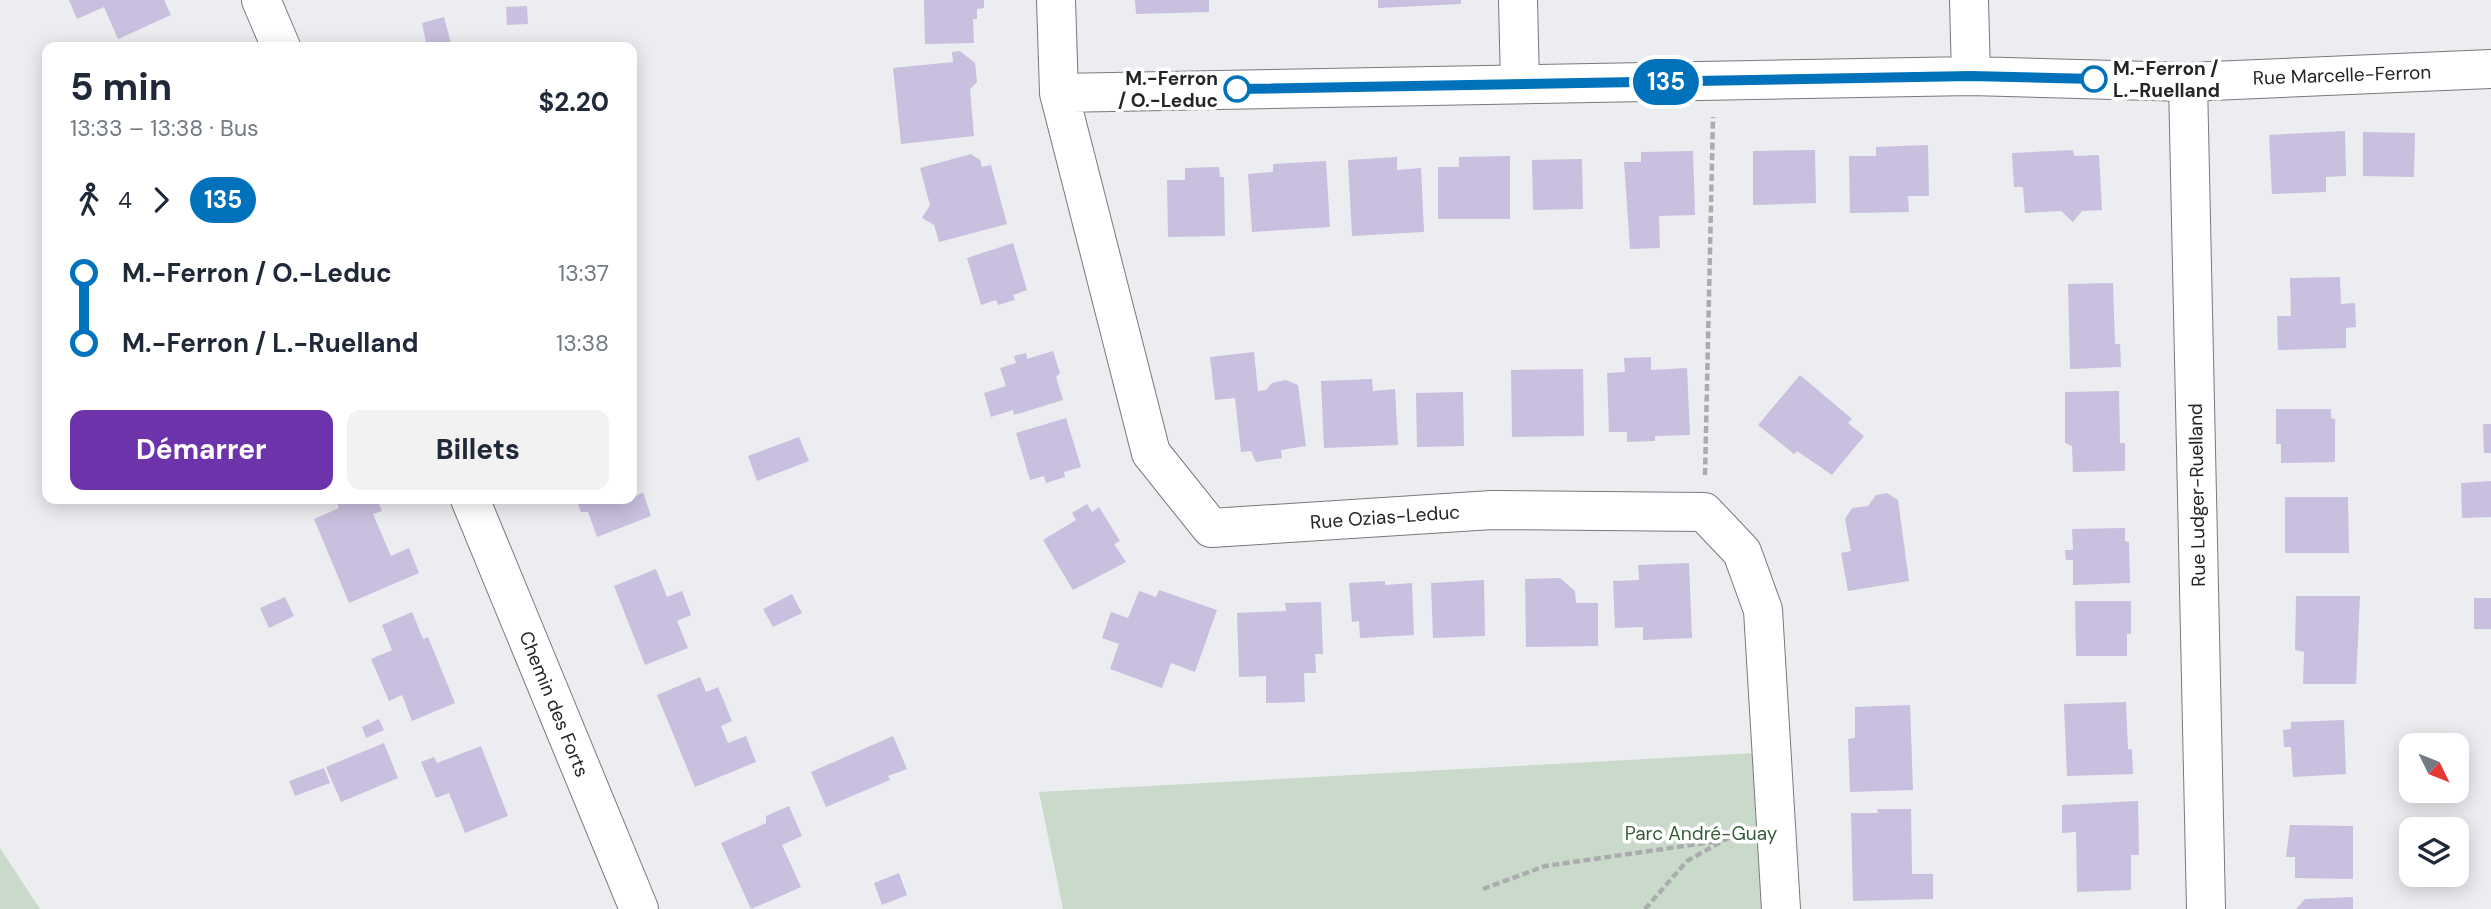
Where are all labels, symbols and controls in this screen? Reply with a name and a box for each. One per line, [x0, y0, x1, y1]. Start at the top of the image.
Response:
place label: M.-Ferron / L.-Ruelland [2113, 56, 2220, 103]
line badge: 135 [1626, 59, 1706, 105]
street label: Rue Marcelle-Ferron [2252, 59, 2432, 91]
text: 5 min [70, 62, 172, 112]
place label: M.-Ferron / O.-Leduc [1118, 66, 1218, 113]
text: 135 [1647, 66, 1685, 97]
marker: M.-Ferron / L.-Ruelland [2081, 66, 2107, 92]
marker: M.-Ferron / O.-Leduc [1224, 76, 1250, 102]
text: $2.20 [539, 85, 609, 119]
text: 13:33 – 13:38 · Bus [70, 113, 259, 143]
icon: walk [70, 181, 108, 219]
icon: forward [142, 181, 180, 219]
text: 135 [204, 184, 242, 215]
text: 4 [118, 185, 132, 215]
text: M.-Ferron / O.-Leduc [122, 256, 392, 290]
text: 13:37 [558, 258, 609, 288]
text: M.-Ferron / L.-Ruelland [122, 326, 419, 360]
text: 13:38 [556, 328, 609, 358]
street label: Rue Ludger-Ruelland [2183, 403, 2211, 587]
button: Démarrer [70, 410, 333, 490]
button: Billets [347, 410, 609, 490]
street label: Rue Ozias-Leduc [1309, 499, 1461, 535]
street label: Chemin des Forts [513, 627, 595, 781]
north arrow [2399, 733, 2469, 803]
map controls [2399, 733, 2469, 887]
button: layers [2399, 817, 2469, 887]
park label: Parc André-Guay [1625, 821, 1778, 846]

